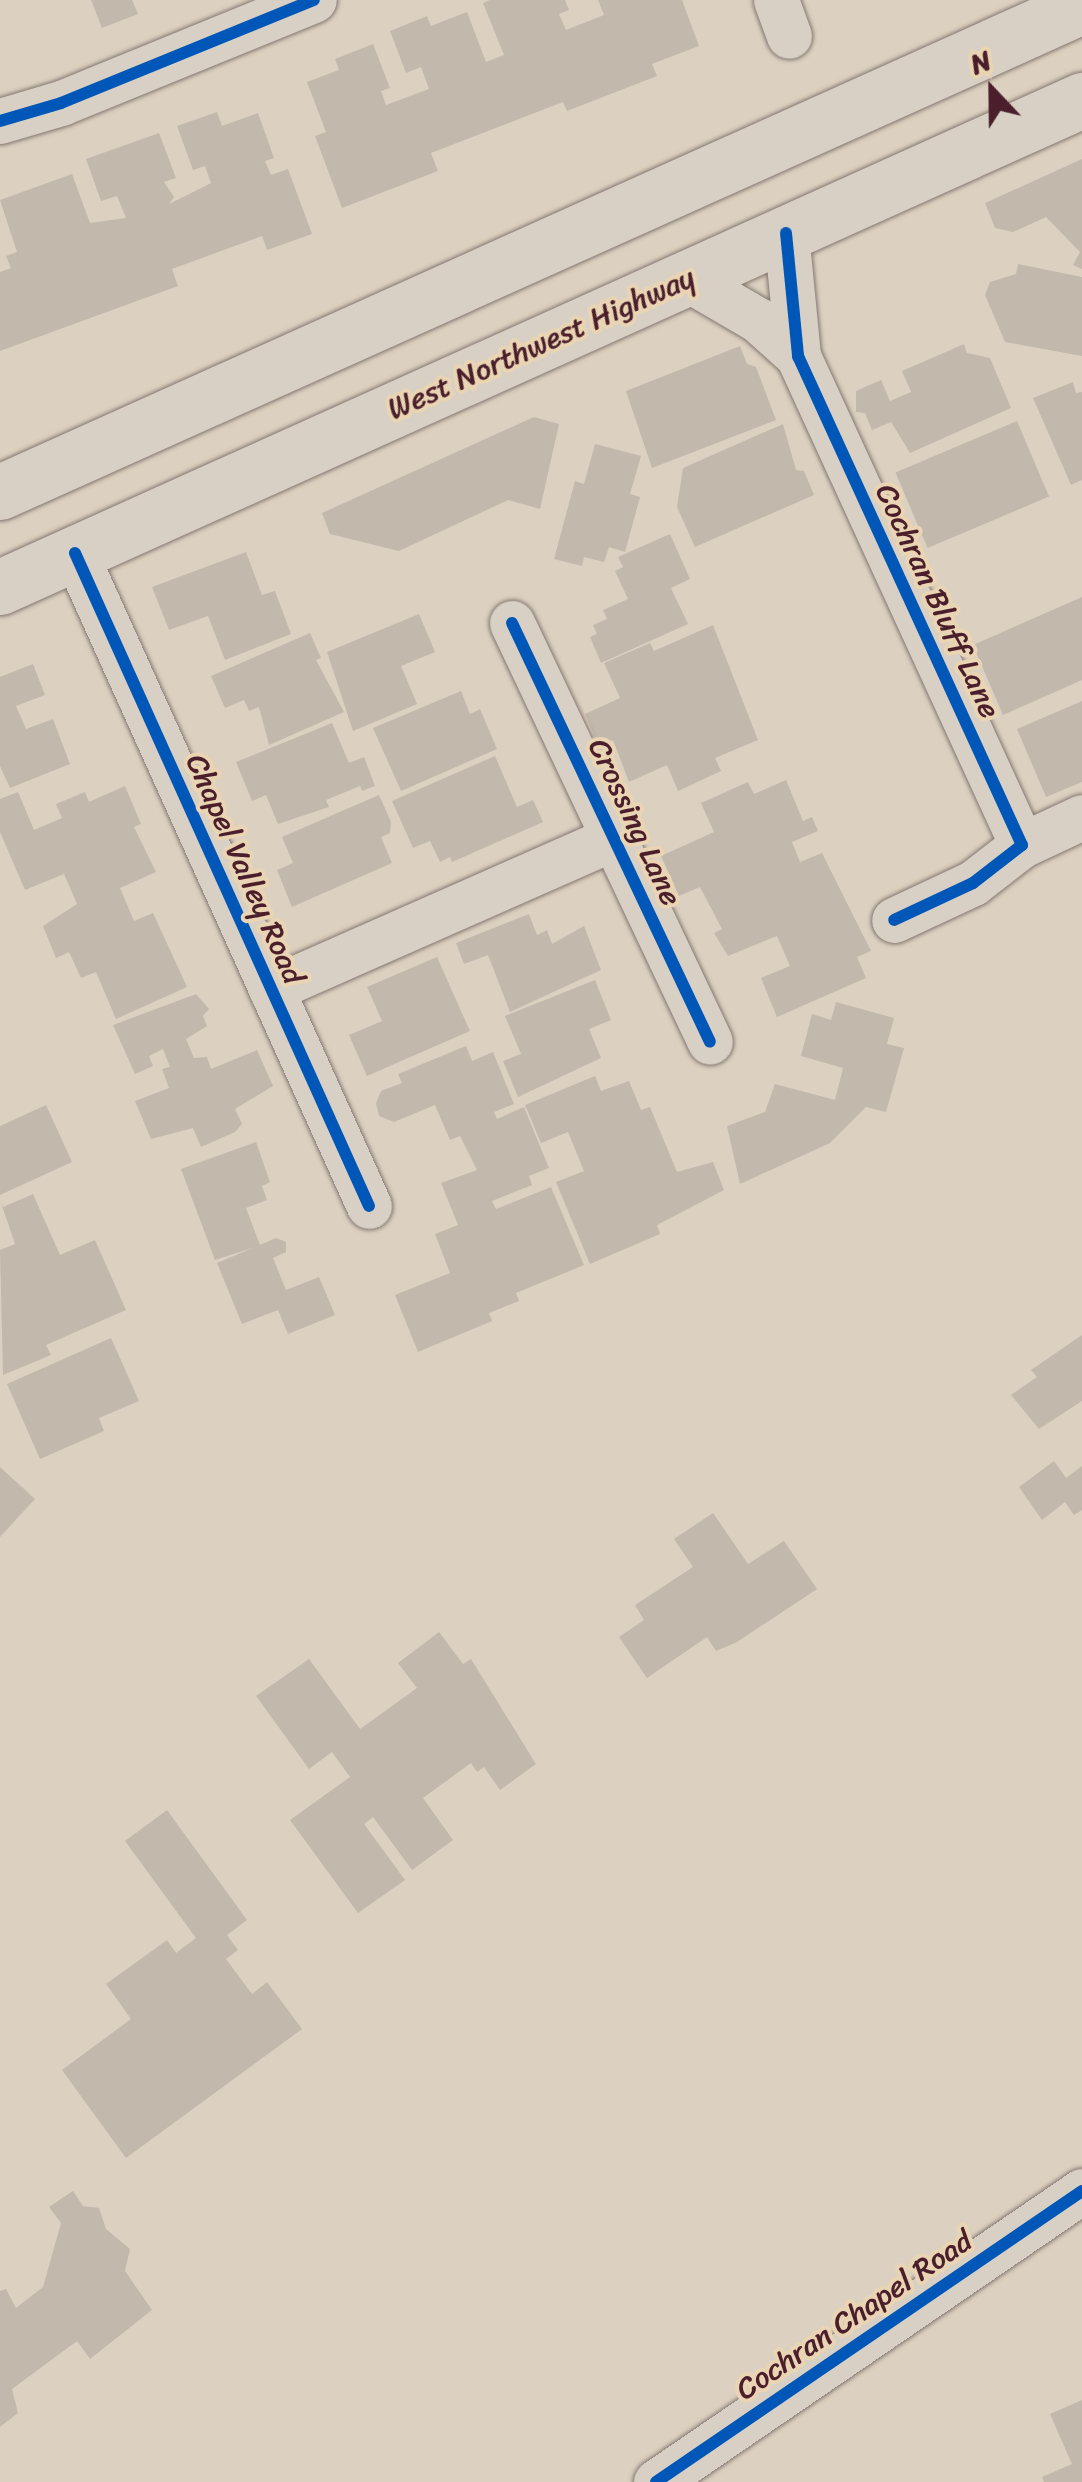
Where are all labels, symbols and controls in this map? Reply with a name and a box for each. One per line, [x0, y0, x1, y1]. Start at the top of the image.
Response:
text: N [962, 35, 999, 88]
north arrow [942, 40, 1042, 140]
street label: West Northwest Highway [382, 259, 700, 427]
street label: Cochran Bluff Lane [868, 478, 1008, 724]
street label: Crossing Lane [581, 733, 689, 911]
street label: Chapel Valley Road [178, 748, 312, 990]
street label: Cochran Chapel Road [729, 2223, 979, 2407]

